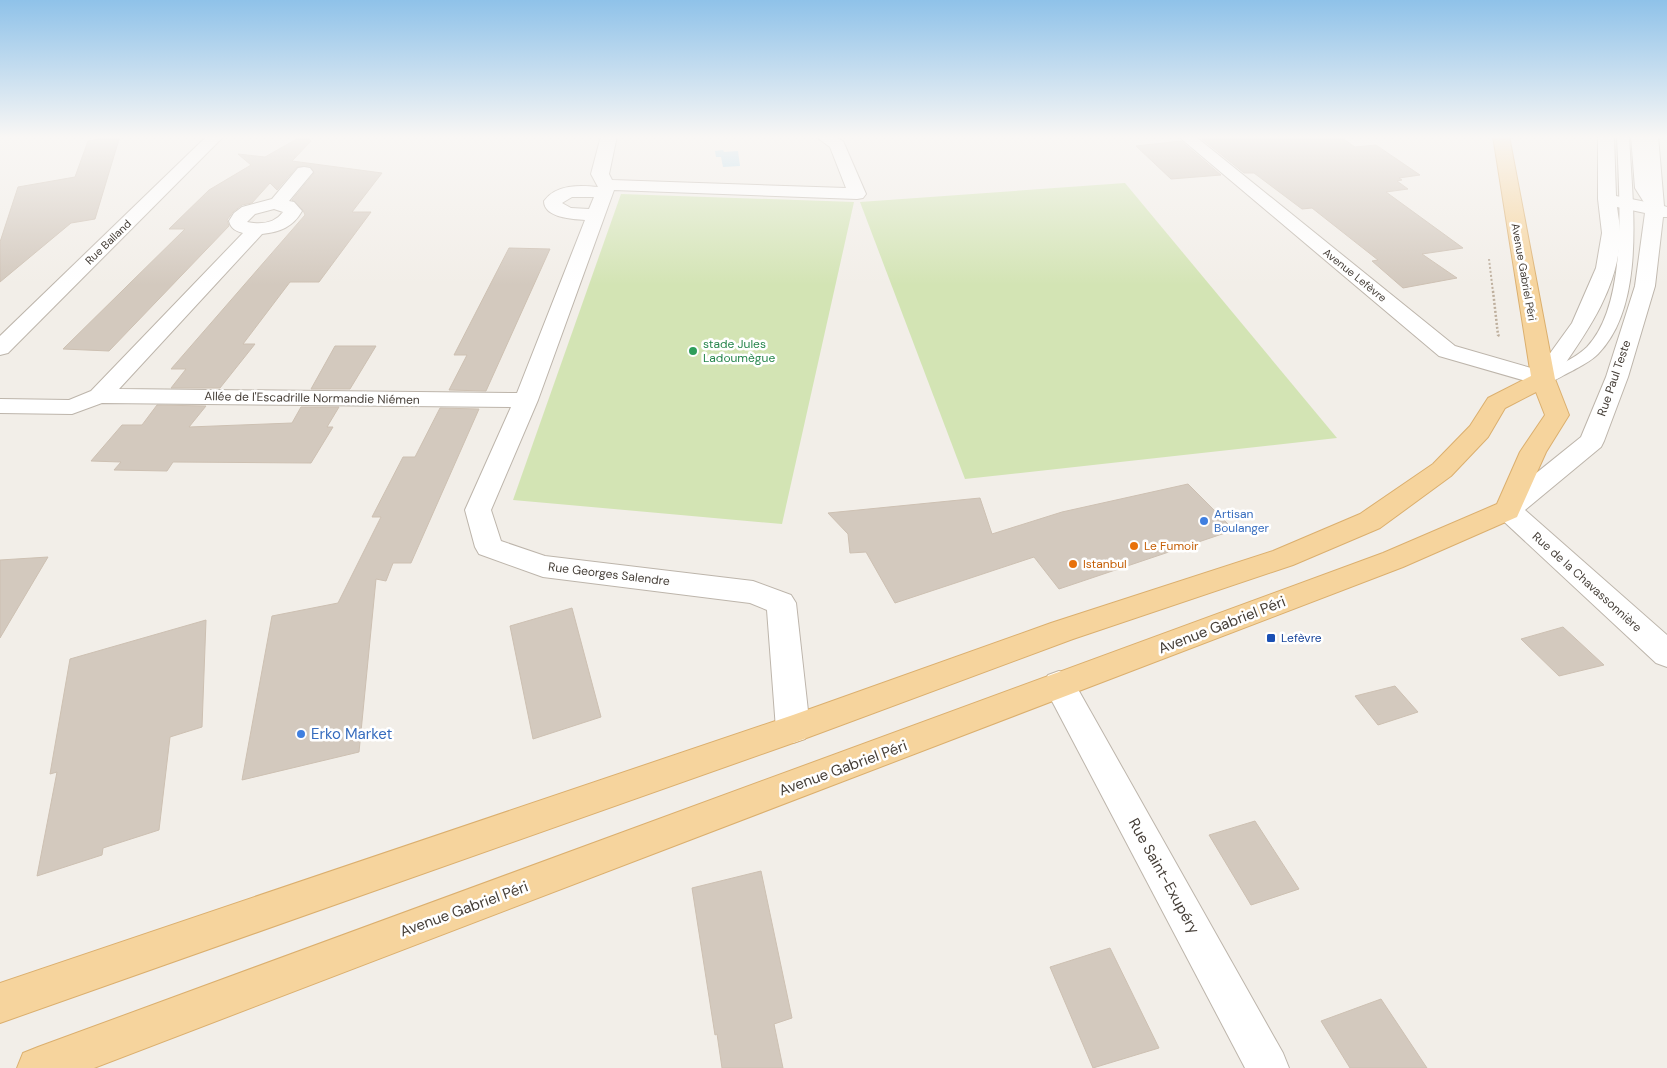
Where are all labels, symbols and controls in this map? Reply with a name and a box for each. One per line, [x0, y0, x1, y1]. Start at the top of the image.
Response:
street label: Rue Balland [82, 216, 134, 267]
street label: Avenue Gabriel Péri [1509, 222, 1539, 322]
street label: Avenue Lefèvre [1320, 245, 1390, 305]
place label: stade Jules Ladoumègue [703, 336, 775, 366]
street label: Rue Paul Teste [1593, 338, 1635, 418]
marker: stade Jules Ladoumègue [687, 345, 699, 357]
street label: Allée de l'Escadrille Normandie Niémen [204, 388, 420, 408]
place label: Artisan Boulanger [1214, 506, 1270, 536]
marker: Artisan Boulanger [1198, 515, 1210, 527]
street label: Rue de la Chavassonnière [1529, 529, 1645, 636]
place label: Le Fumoir [1144, 538, 1199, 554]
marker: Le Fumoir [1128, 540, 1140, 552]
place label: Istanbul [1083, 556, 1127, 572]
marker: Istanbul [1067, 558, 1079, 570]
street label: Rue Georges Salendre [547, 559, 671, 589]
street label: Avenue Gabriel Péri [1155, 592, 1289, 658]
place label: Lefèvre [1281, 630, 1322, 646]
marker: Lefèvre [1265, 632, 1277, 644]
place label: Erko Market [311, 724, 393, 744]
marker: Erko Market [295, 728, 307, 740]
street label: Avenue Gabriel Péri [776, 736, 910, 800]
street label: Rue Saint-Exupéry [1124, 815, 1204, 938]
street label: Avenue Gabriel Péri [397, 877, 531, 941]

